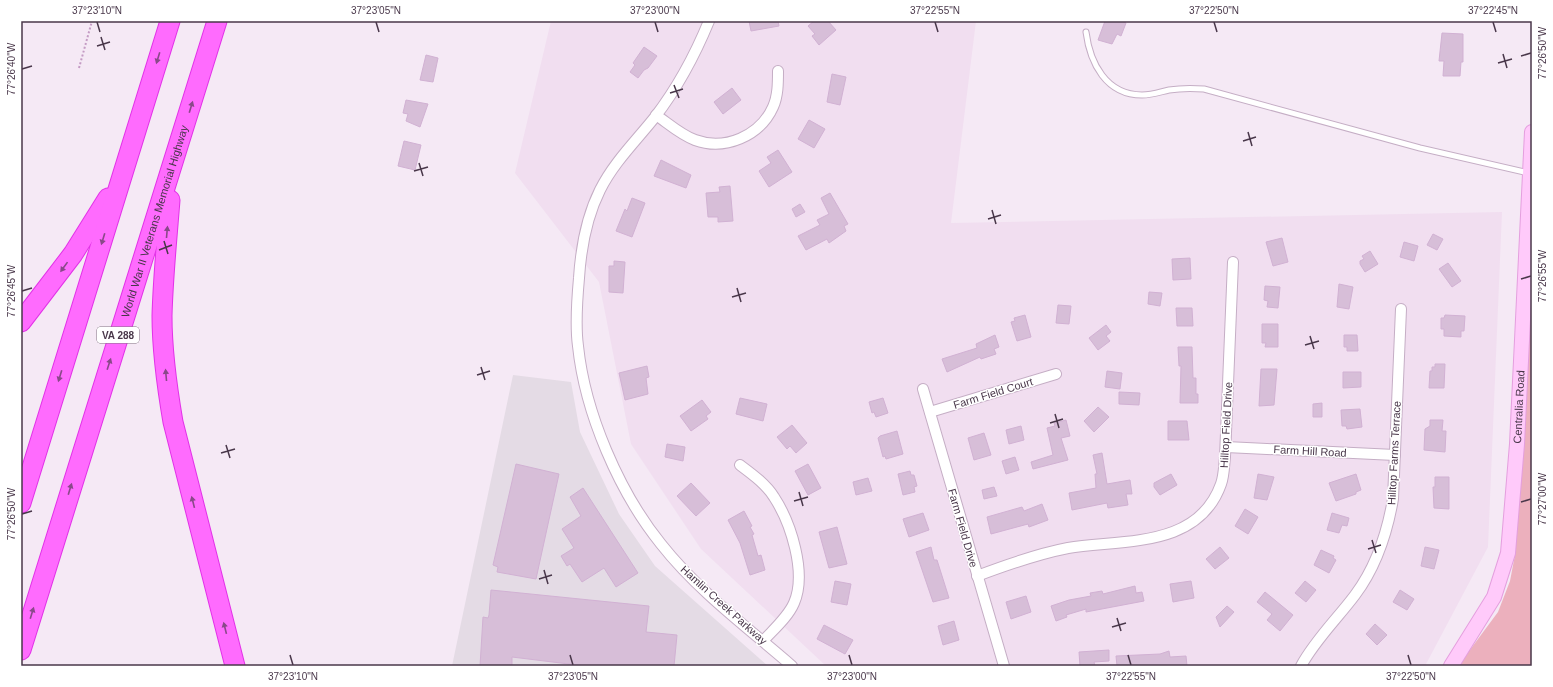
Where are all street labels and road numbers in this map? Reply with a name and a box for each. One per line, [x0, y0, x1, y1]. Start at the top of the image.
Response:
street label: World War II Veterans Memorial Highway [119, 123, 190, 319]
road number: VA 288 [97, 327, 139, 343]
street label: Centralia Road [1511, 370, 1527, 444]
street label: Farm Field Court [952, 375, 1034, 411]
street label: Hilltop Field Drive [1218, 382, 1234, 468]
street label: Hilltop Farms Terrace [1385, 401, 1403, 505]
street label: Farm Hill Road [1273, 443, 1347, 459]
street label: Farm Field Drive [946, 487, 980, 569]
street label: Hamlin Creek Parkway [678, 563, 770, 647]

